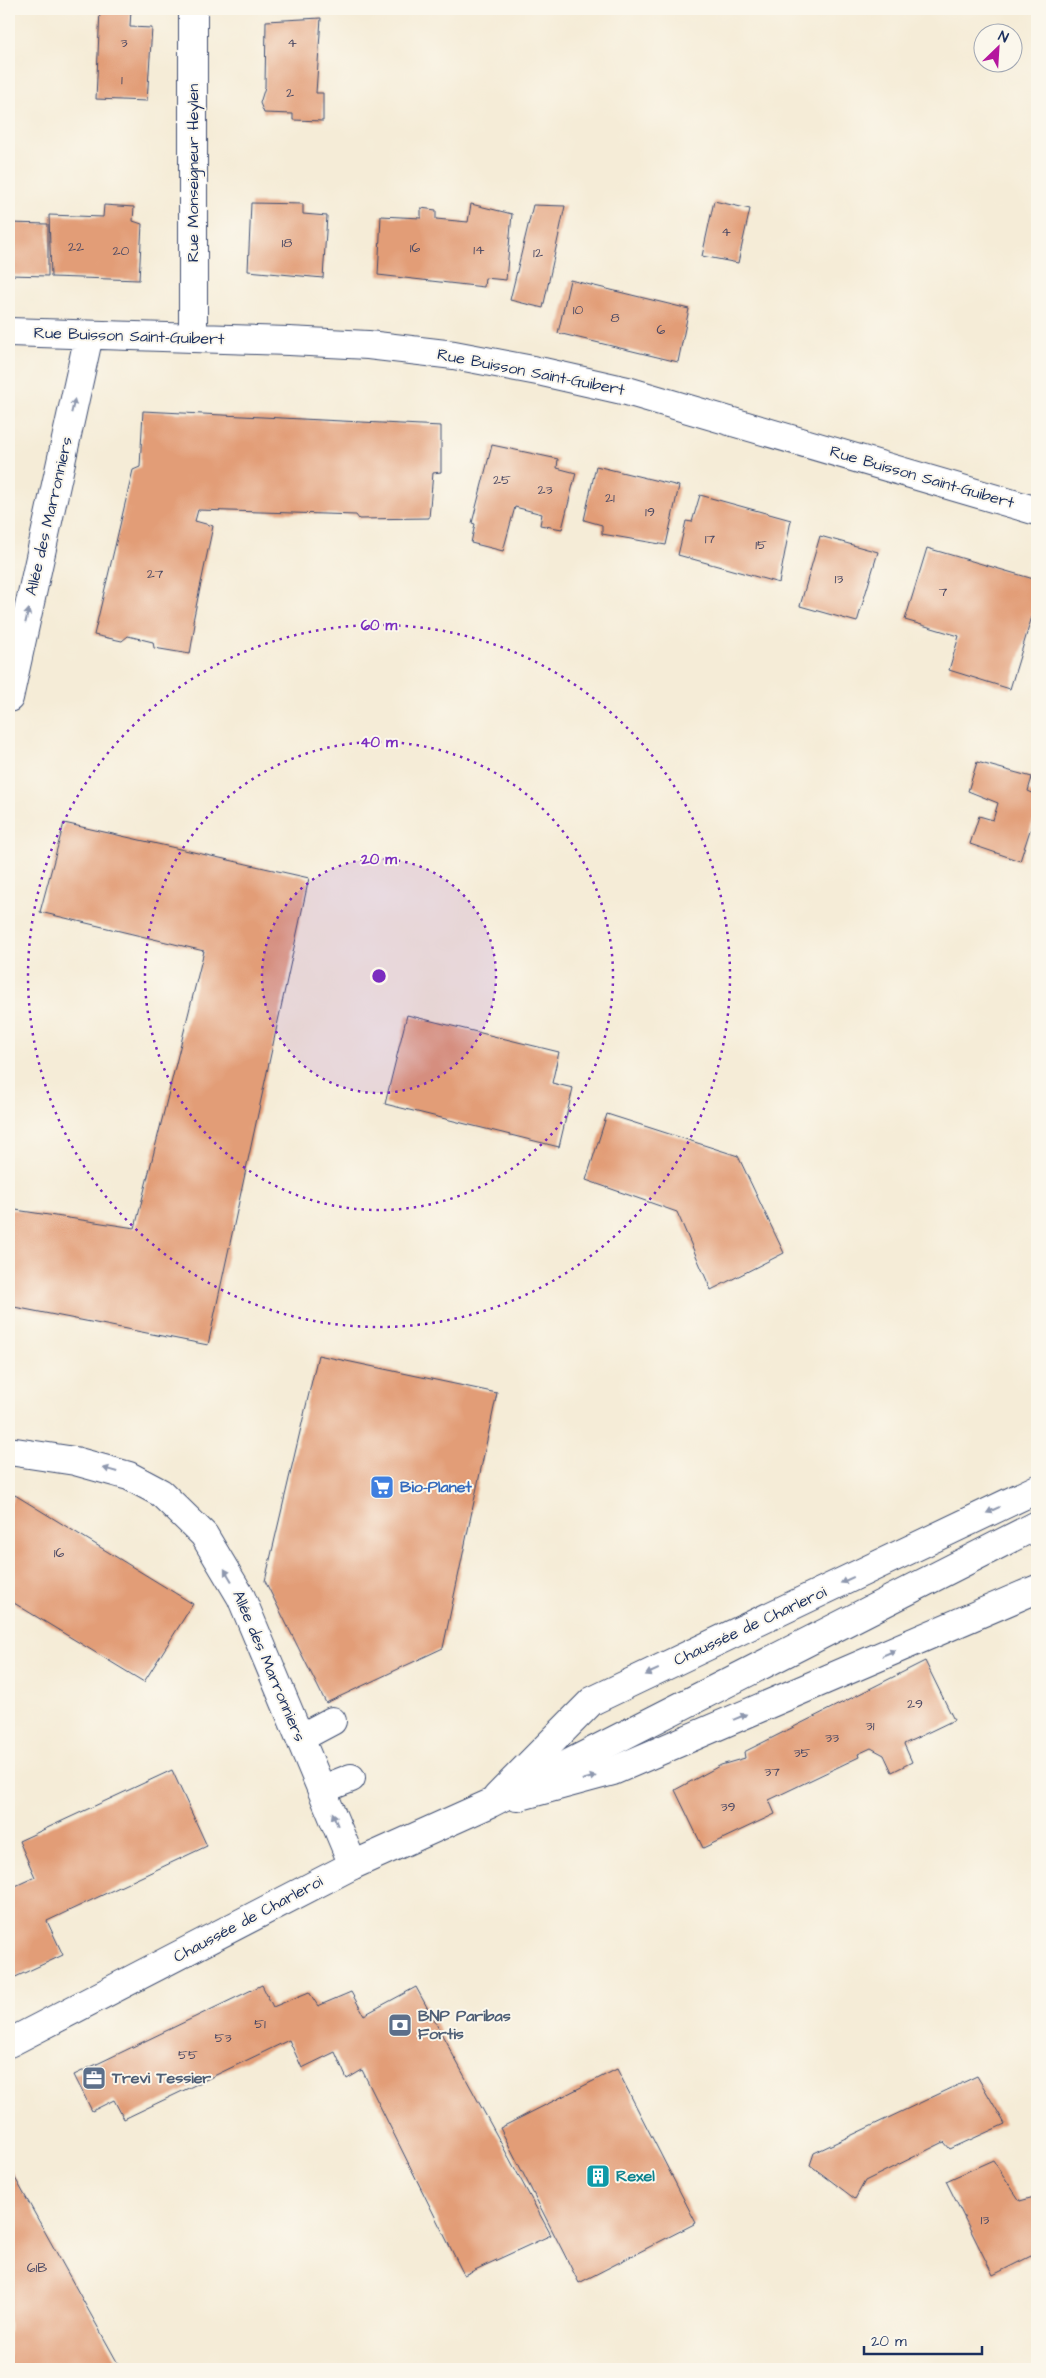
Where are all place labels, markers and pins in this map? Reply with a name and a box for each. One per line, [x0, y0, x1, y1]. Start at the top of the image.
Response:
centre of rings [370, 967, 388, 985]
supermarket icon: Bio-Planet [369, 1474, 395, 1500]
place label: Bio-Planet [400, 1476, 472, 1498]
place label: BNP Paribas Fortis [418, 2005, 511, 2045]
bank icon: BNP Paribas Fortis [387, 2012, 413, 2038]
office icon: Trevi Tessier [81, 2065, 107, 2091]
place label: Trevi Tessier [111, 2067, 211, 2089]
building icon: Rexel [585, 2163, 611, 2189]
place label: Rexel [616, 2165, 655, 2187]

